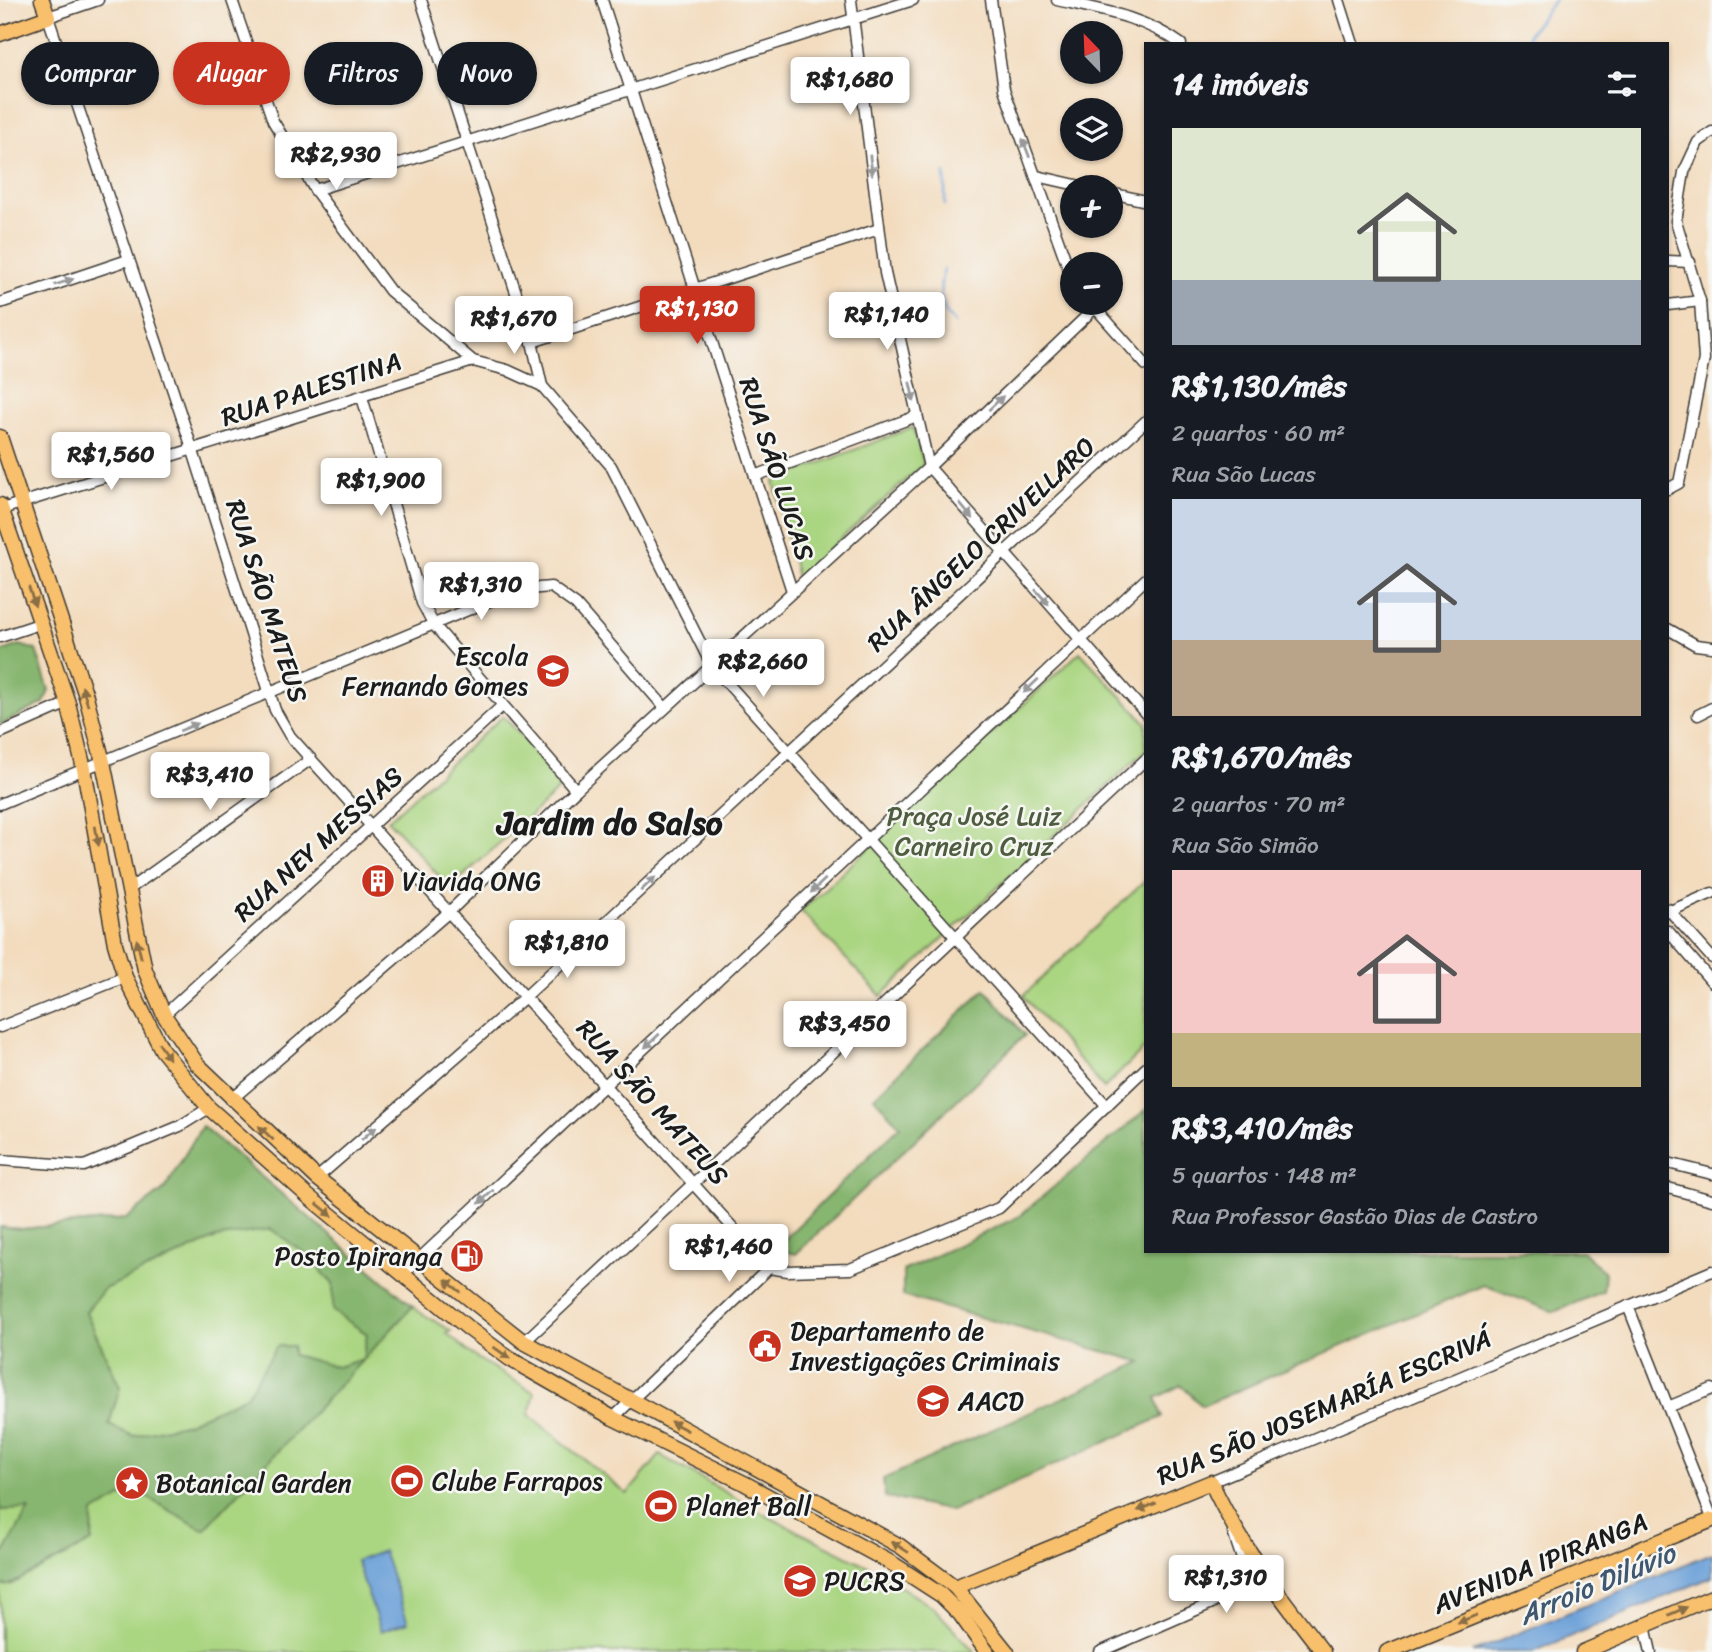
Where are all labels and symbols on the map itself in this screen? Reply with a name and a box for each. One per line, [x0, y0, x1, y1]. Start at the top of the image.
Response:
north arrow [1060, 21, 1124, 84]
pin: R$1,680 [785, 58, 915, 117]
pin: R$2,930 [271, 132, 401, 192]
one-way arrow [1021, 137, 1032, 158]
one-way arrow [866, 154, 877, 176]
one-way arrow [54, 276, 75, 286]
pin: R$1,130 [632, 286, 762, 346]
pin: R$1,140 [822, 292, 952, 352]
pin: R$1,670 [449, 296, 579, 356]
street label: RUA PALESTINA [215, 338, 407, 440]
street label: RUA SÃO LUCAS [726, 371, 828, 567]
one-way arrow [907, 381, 918, 403]
one-way arrow [987, 396, 1004, 412]
street label: RUA ÂNGELO CRIVELLARO [856, 425, 1106, 663]
pin: R$1,560 [46, 433, 176, 492]
pin: R$1,900 [316, 458, 446, 518]
street label: RUA SÃO MATEUS [212, 493, 322, 709]
one-way arrow [959, 502, 974, 520]
pin: R$1,310 [416, 562, 546, 622]
one-way arrow [27, 586, 38, 607]
one-way arrow [1034, 588, 1050, 606]
place label: Escola Fernando Gomes [342, 633, 529, 709]
pin: R$2,660 [698, 640, 828, 699]
school or university icon: Escola Fernando Gomes [534, 652, 572, 690]
one-way arrow [1023, 678, 1040, 694]
one-way arrow [80, 685, 90, 706]
one-way arrow [178, 721, 199, 732]
pin: R$3,410 [145, 752, 275, 812]
street label: RUA NEY MESSIAS [222, 755, 414, 933]
park label: Praça José Luiz Carneiro Cruz [887, 793, 1062, 869]
district label: Jardim do Salso [495, 794, 723, 852]
one-way arrow [91, 825, 102, 847]
place label: Viavida ONG [402, 858, 542, 904]
building icon: Viavida ONG [359, 862, 397, 900]
one-way arrow [639, 877, 656, 893]
one-way arrow [810, 877, 827, 893]
pin: R$1,810 [502, 920, 632, 980]
one-way arrow [133, 938, 144, 960]
pin: R$3,450 [780, 1002, 910, 1061]
street label: RUA SÃO MATEUS [565, 1008, 741, 1196]
one-way arrow [644, 1033, 661, 1049]
one-way arrow [157, 1042, 171, 1060]
one-way arrow [258, 1125, 275, 1141]
one-way arrow [360, 1126, 377, 1141]
one-way arrow [478, 1188, 495, 1204]
one-way arrow [316, 1202, 333, 1217]
pin: R$1,460 [664, 1224, 794, 1284]
place label: Posto Ipiranga [275, 1233, 443, 1279]
fuel station icon: Posto Ipiranga [448, 1237, 486, 1275]
one-way arrow [444, 1278, 462, 1293]
place label: Departamento de Investigações Criminais [789, 1308, 1061, 1384]
street label: RUA SÃO JOSEMARÍA ESCRIVÁ [1149, 1314, 1501, 1499]
public building icon: Departamento de Investigações Criminais [746, 1327, 784, 1365]
one-way arrow [493, 1346, 511, 1360]
place label: AACD [957, 1378, 1024, 1424]
school or university icon: AACD [914, 1382, 952, 1420]
one-way arrow [669, 1420, 689, 1432]
place label: Clube Farrapos [432, 1458, 603, 1504]
place label: Botanical Garden [156, 1460, 352, 1506]
sports icon: Clube Farrapos [388, 1462, 426, 1500]
place icon: Botanical Garden [113, 1464, 151, 1502]
place label: Planet Ball [686, 1483, 812, 1529]
sports icon: Planet Ball [642, 1487, 680, 1525]
street label: AVENIDA IPIRANGA [1424, 1499, 1655, 1628]
one-way arrow [1137, 1502, 1158, 1513]
water label: Arroio Dilúvio [1510, 1528, 1685, 1639]
one-way arrow [891, 1540, 910, 1553]
pin: R$1,310 [1161, 1556, 1291, 1615]
place label: PUCRS [824, 1558, 905, 1604]
school or university icon: PUCRS [781, 1562, 819, 1600]
one-way arrow [1668, 1606, 1689, 1617]
one-way arrow [1457, 1614, 1478, 1625]

